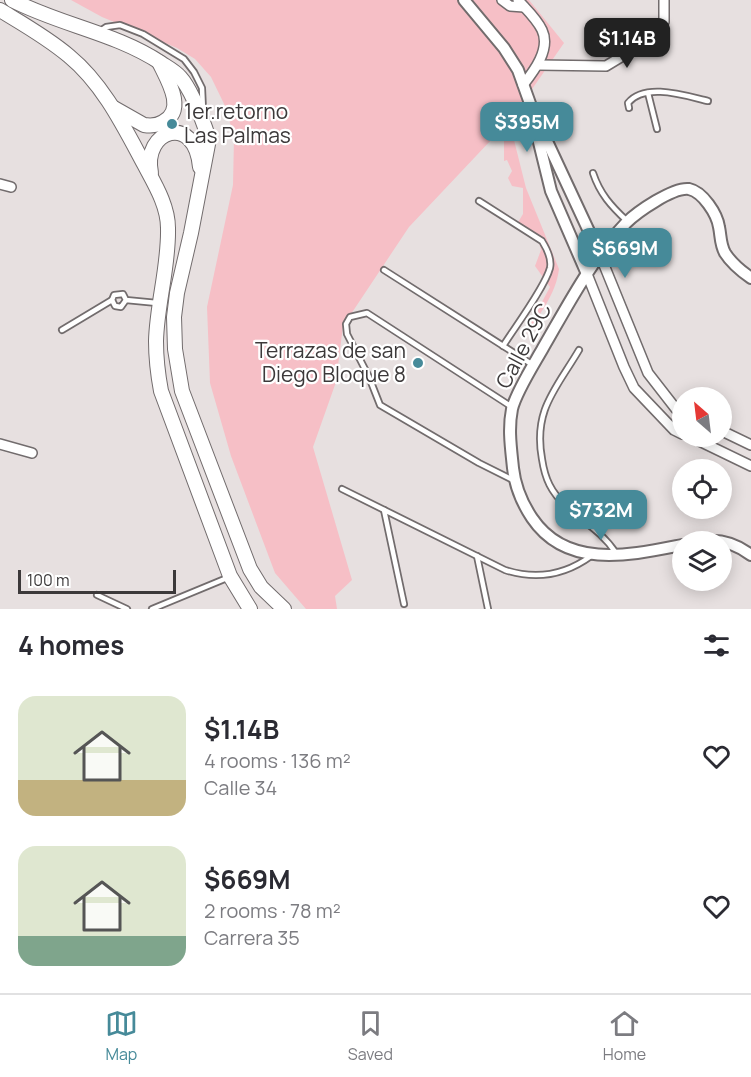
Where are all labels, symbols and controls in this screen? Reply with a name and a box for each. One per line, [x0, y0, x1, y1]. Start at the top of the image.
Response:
pin: $1.14B [578, 18, 676, 69]
text: $1.14B [598, 24, 656, 51]
place label: 1er.retorno Las Palmas [184, 97, 291, 149]
pin: $395M [485, 102, 569, 153]
text: $395M [494, 108, 560, 135]
marker: 1er.retorno Las Palmas [165, 117, 179, 131]
pin: $669M [583, 228, 667, 279]
text: $669M [592, 234, 658, 261]
street label: Calle 29C [489, 298, 557, 393]
place label: Terrazas de san Diego Bloque 8 [255, 336, 406, 388]
marker: Terrazas de san Diego Bloque 8 [411, 356, 425, 370]
north arrow [672, 387, 732, 447]
map controls [672, 387, 732, 591]
button: locate [672, 459, 732, 519]
pin: $732M [559, 490, 643, 541]
text: $732M [569, 496, 633, 523]
button: layers [672, 531, 732, 591]
scale bar [18, 567, 176, 594]
text: 100 m [27, 569, 70, 591]
text: 4 homes [18, 627, 124, 663]
icon: filters [700, 629, 733, 662]
text: $1.14B [204, 711, 279, 747]
icon: home [66, 720, 138, 792]
icon: heart [700, 740, 733, 773]
text: 4 rooms · 136 m² [204, 747, 351, 774]
text: Calle 34 [204, 774, 277, 801]
text: $669M [204, 861, 290, 897]
icon: home [66, 870, 138, 942]
icon: heart [700, 890, 733, 923]
text: 2 rooms · 78 m² [204, 897, 341, 924]
text: Carrera 35 [204, 924, 300, 951]
tab: Map [105, 1007, 138, 1065]
tab: Saved [348, 1007, 393, 1065]
tab: Home [603, 1007, 646, 1065]

